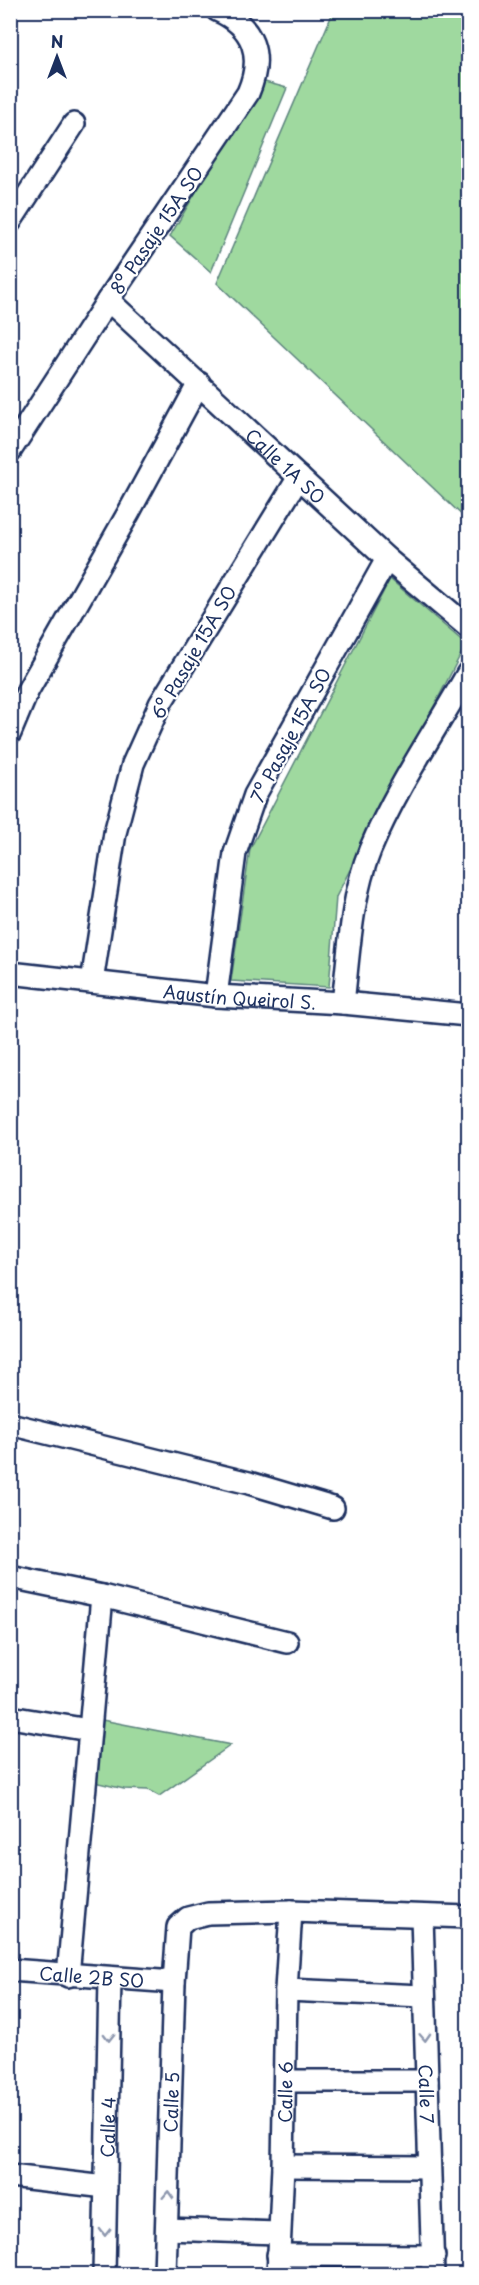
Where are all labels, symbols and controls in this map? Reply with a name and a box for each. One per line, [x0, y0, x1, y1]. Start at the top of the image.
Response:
north arrow [27, 27, 87, 87]
text: N [51, 29, 63, 53]
street label: 8º Pasaje 15A SO [103, 161, 209, 299]
street label: Calle 1A SO [240, 421, 332, 509]
street label: 6º Pasaje 15A SO [144, 580, 242, 724]
street label: 7º Pasaje 15A SO [243, 663, 337, 807]
street label: Agustín Queirol S. [162, 977, 317, 1015]
street label: Calle 2B SO [38, 1959, 145, 1993]
one-way arrow [103, 2033, 115, 2042]
one-way arrow [419, 2033, 432, 2042]
street label: Calle 6 [270, 2061, 298, 2123]
street label: Calle 7 [413, 2064, 442, 2124]
street label: Calle 5 [156, 2071, 185, 2133]
street label: Calle 4 [93, 2096, 121, 2158]
one-way arrow [162, 2191, 174, 2200]
one-way arrow [98, 2228, 111, 2237]

